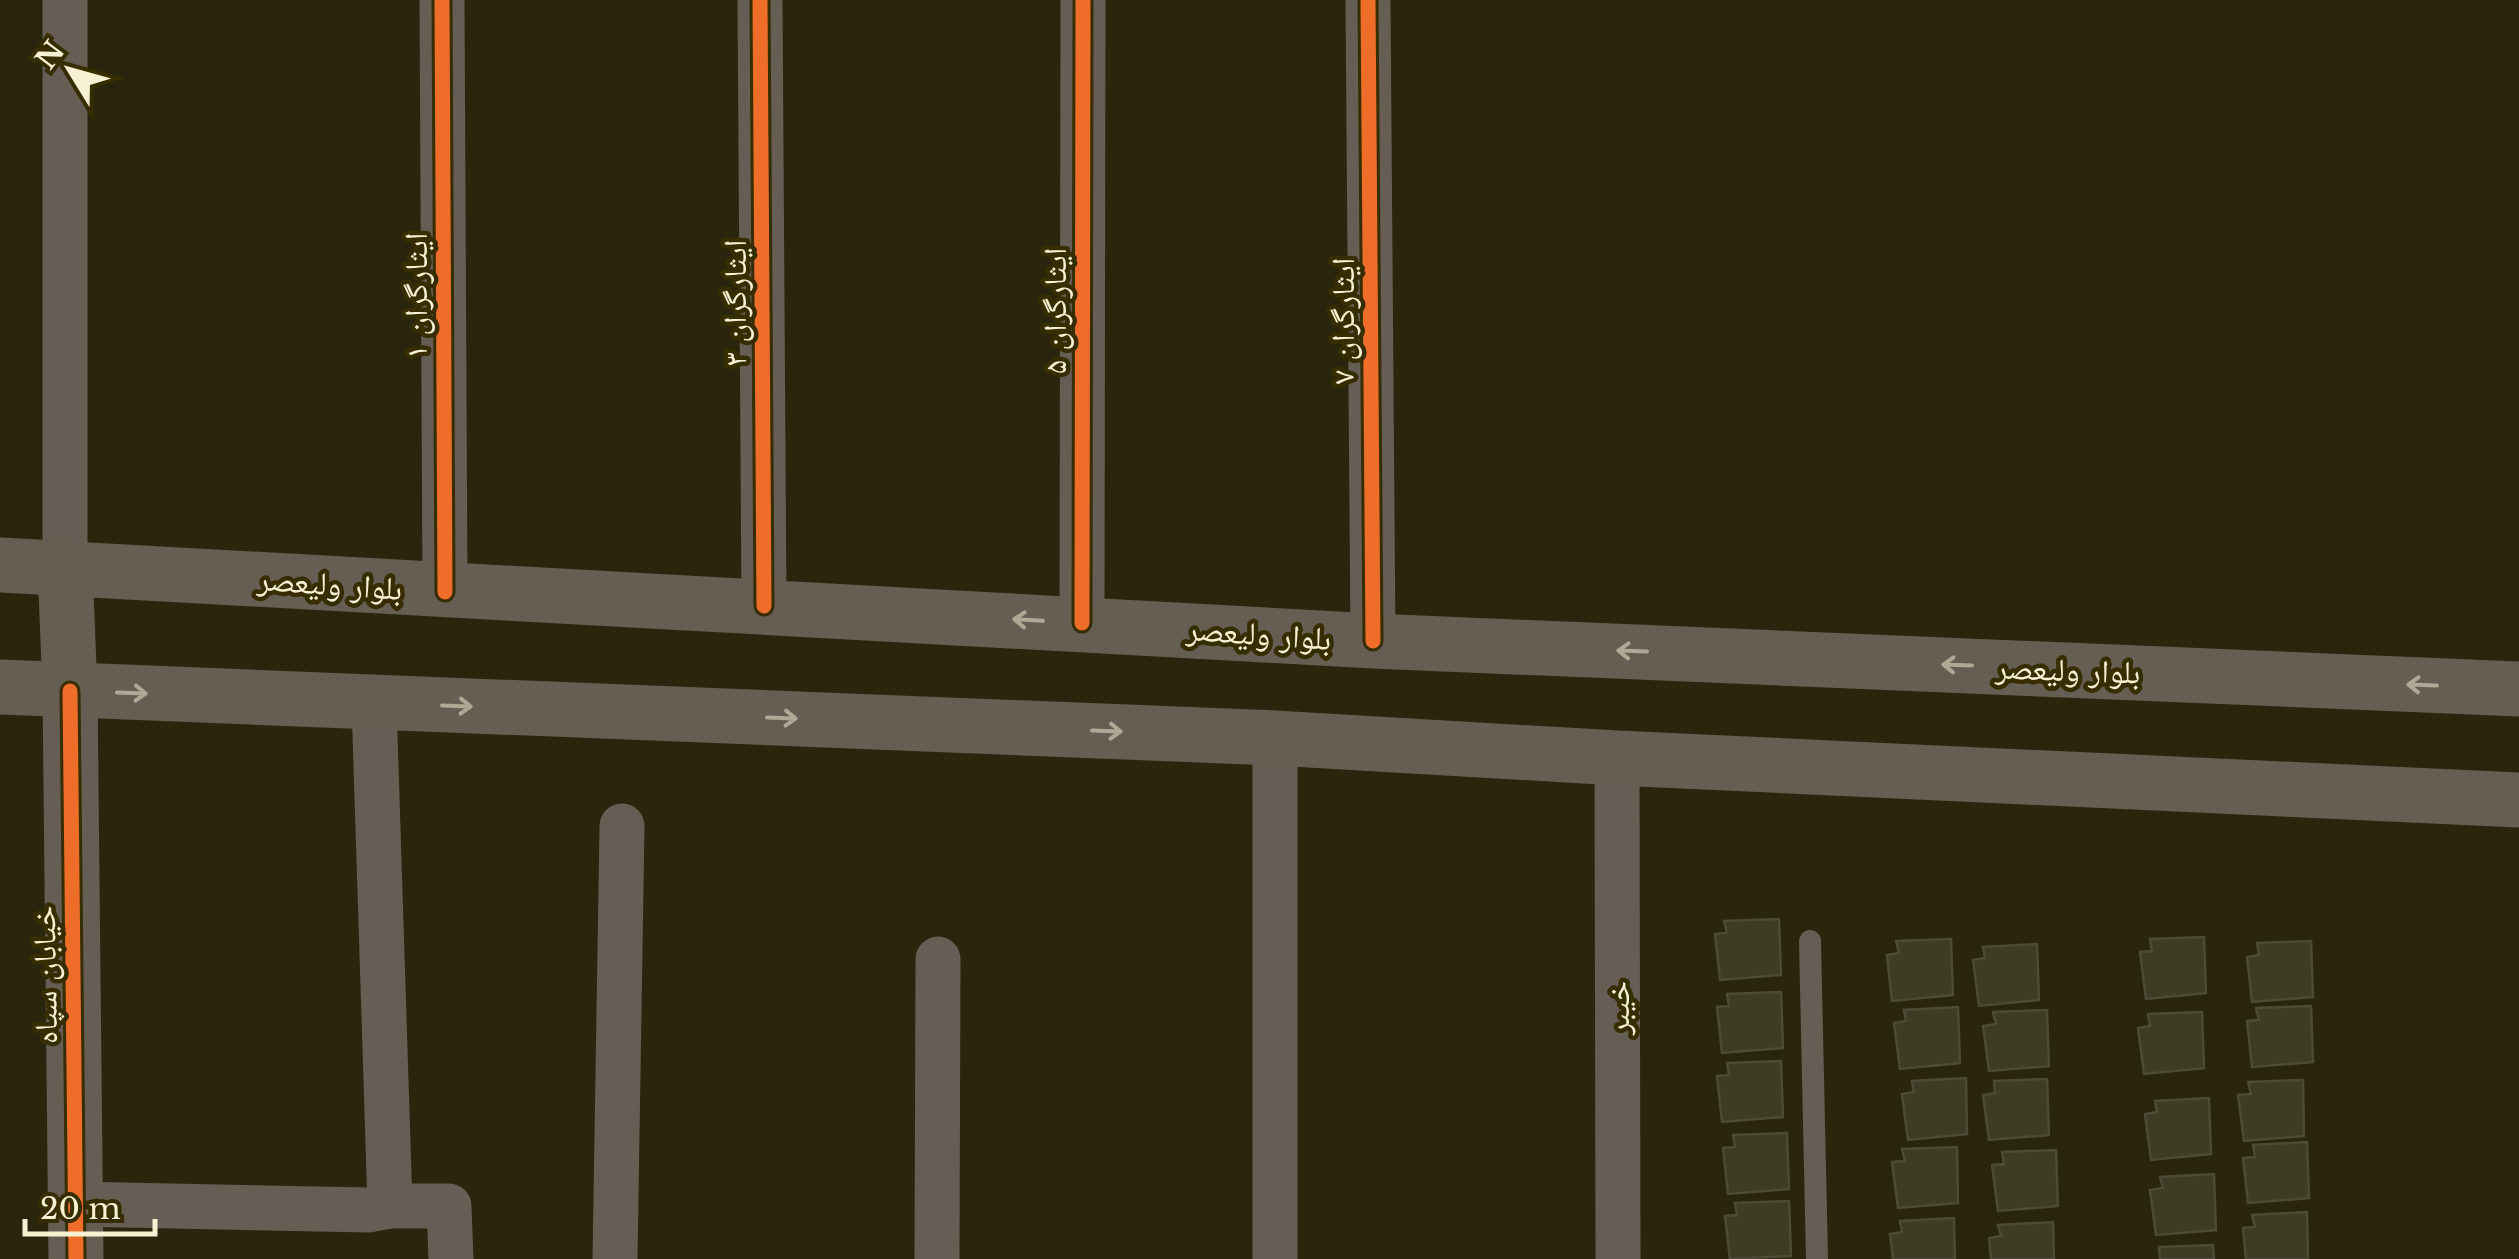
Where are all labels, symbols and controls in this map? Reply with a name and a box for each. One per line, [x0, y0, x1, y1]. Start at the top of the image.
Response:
north arrow [20, 20, 120, 120]
text: N [29, 34, 72, 76]
street label: ایثارگران ۱ [396, 233, 436, 359]
street label: ایثارگران ۳ [715, 240, 755, 366]
street label: ایثارگران ۵ [1035, 248, 1075, 374]
street label: ایثارگران ۷ [1323, 258, 1363, 384]
street label: بلوار ولیعصر [255, 559, 404, 609]
street label: بلوار ولیعصر [1184, 609, 1333, 659]
one-way arrow [1013, 610, 1045, 629]
one-way arrow [1617, 642, 1649, 661]
street label: بلوار ولیعصر [1994, 647, 2141, 693]
one-way arrow [1941, 655, 1974, 674]
one-way arrow [2406, 675, 2438, 694]
one-way arrow [116, 684, 148, 703]
one-way arrow [441, 696, 473, 715]
one-way arrow [765, 709, 797, 728]
one-way arrow [1090, 722, 1122, 741]
street label: خیابان سپاه [24, 905, 66, 1045]
street label: خیبر [1598, 981, 1638, 1036]
scale bar [25, 1174, 155, 1236]
text: 20 m [40, 1190, 121, 1227]

